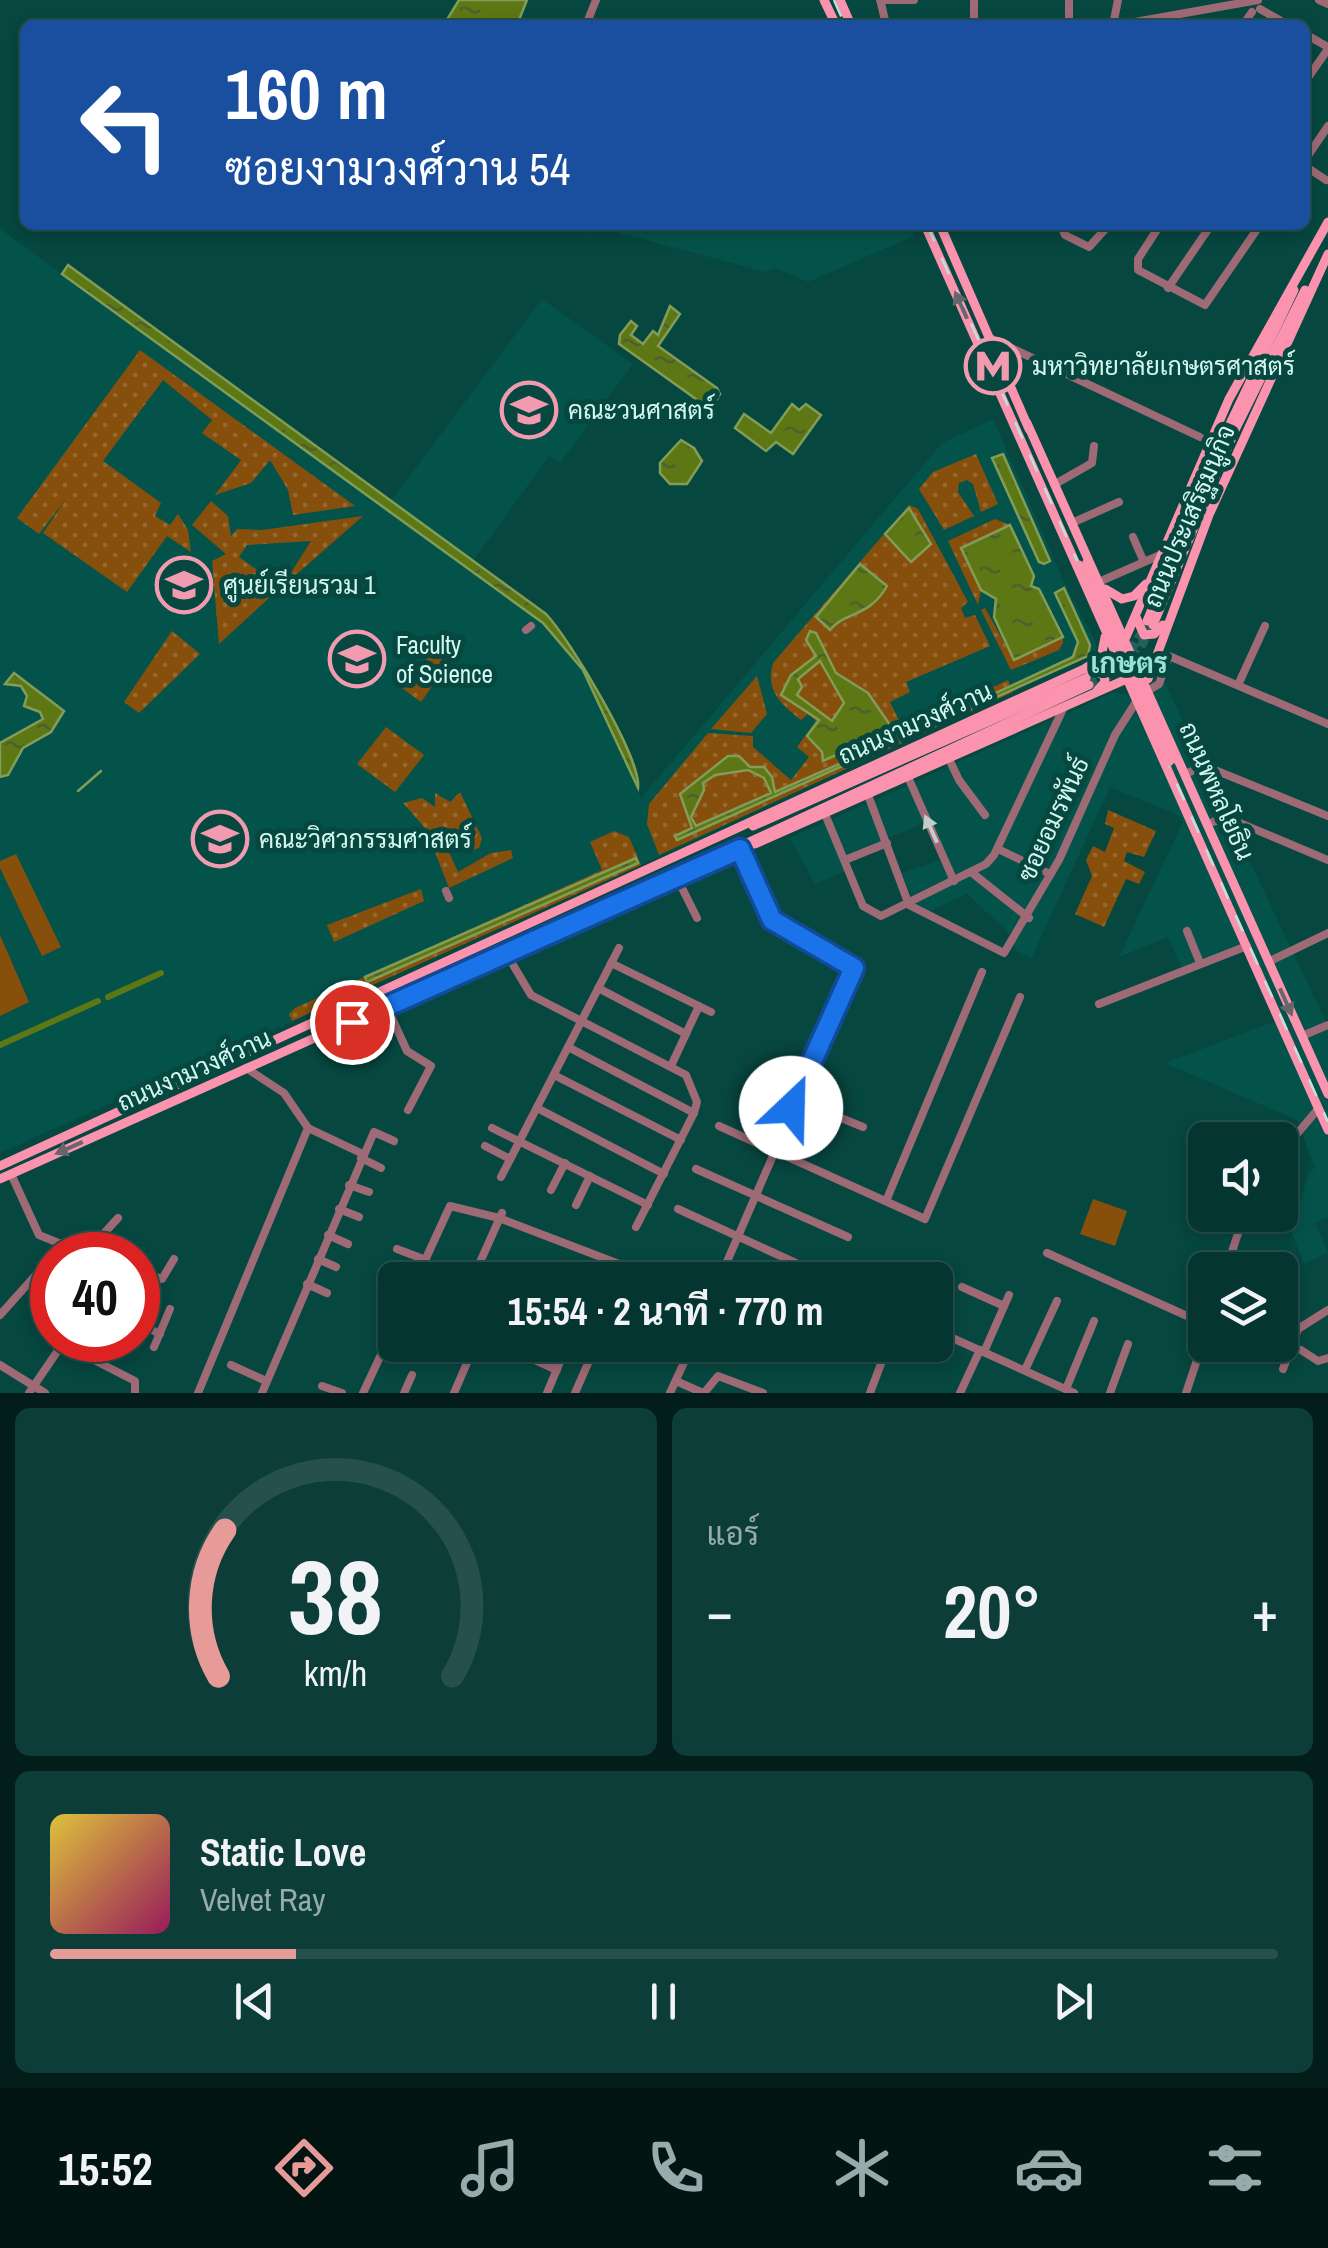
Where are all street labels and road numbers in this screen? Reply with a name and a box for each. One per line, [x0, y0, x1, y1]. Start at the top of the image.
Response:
street label: ถนนประเสริฐมนูกิจ [1135, 419, 1244, 613]
street label: ถนนงามวงศ์วาน [833, 674, 997, 772]
street label: ถนนพหลโยธิน [1171, 716, 1263, 866]
street label: ซอยอมรพันธ์ [1009, 751, 1097, 887]
street label: ถนนงามวงศ์วาน [112, 1021, 276, 1119]

